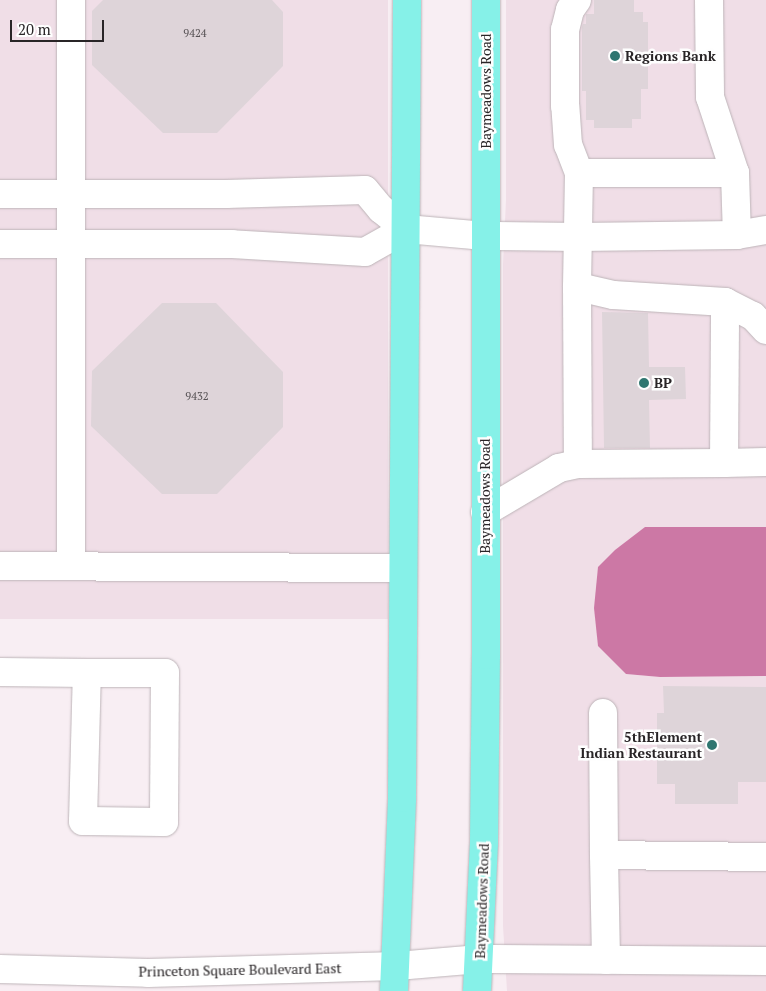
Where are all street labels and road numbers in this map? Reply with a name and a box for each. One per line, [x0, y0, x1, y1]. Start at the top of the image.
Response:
street label: Baymeadows Road [478, 33, 494, 149]
street label: Baymeadows Road [477, 438, 493, 554]
street label: Baymeadows Road [472, 843, 492, 959]
street label: Princeton Square Boulevard East [138, 960, 342, 980]

